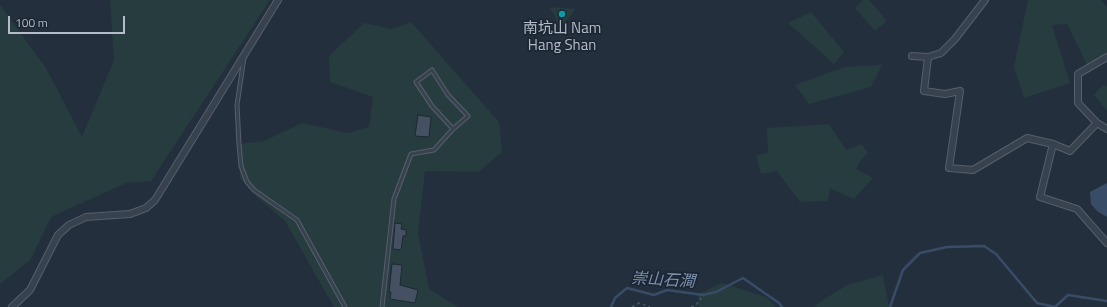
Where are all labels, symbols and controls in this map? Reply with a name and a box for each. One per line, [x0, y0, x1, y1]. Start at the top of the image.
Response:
scale bar [10, 8, 127, 34]
marker: 南坑山 Nam Hang Shan [557, 9, 567, 19]
text: 100 m [15, 13, 48, 32]
place label: 南坑山 Nam Hang Shan [523, 20, 601, 55]
water label: 崇山石澗 [631, 270, 695, 292]

